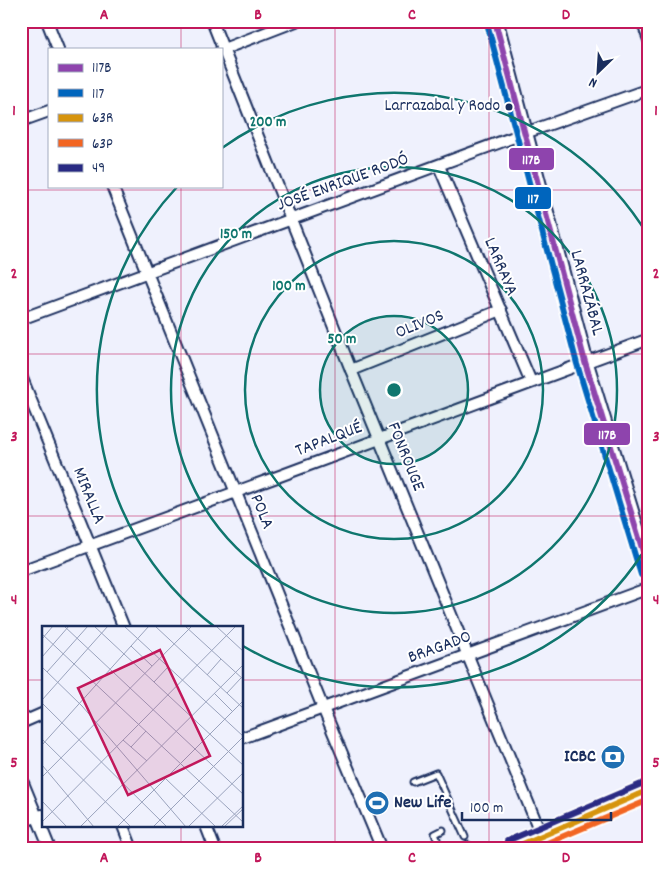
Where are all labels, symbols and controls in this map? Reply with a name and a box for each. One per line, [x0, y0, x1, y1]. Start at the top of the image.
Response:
text: A [100, 4, 109, 27]
text: B [254, 4, 262, 27]
text: C [408, 4, 416, 27]
text: D [562, 4, 571, 27]
legend [48, 48, 222, 188]
north arrow [572, 48, 622, 98]
text: 117B [92, 58, 111, 80]
text: N [586, 71, 601, 92]
text: 117 [92, 84, 105, 106]
place label: Larrazabal y Rodo [385, 95, 500, 119]
text: 1 [12, 100, 16, 123]
text: 1 [654, 100, 658, 123]
marker: Larrazabal y Rodo [504, 102, 514, 112]
text: 63R [92, 108, 113, 130]
text: 200 m [250, 112, 286, 134]
text: 63P [92, 134, 113, 156]
line badge: 117B [508, 147, 555, 171]
street label: JOSÉ ENRIQUE RODÓ [274, 148, 412, 218]
text: 117B [522, 151, 540, 171]
text: 49 [92, 158, 105, 180]
line badge: 117 [514, 186, 552, 210]
text: 117 [527, 190, 539, 210]
text: 150 m [220, 224, 252, 246]
street label: LARRAYA [477, 234, 523, 300]
street label: LARRAZÁBAL [563, 247, 610, 339]
text: 2 [11, 263, 18, 286]
text: 2 [653, 263, 660, 286]
text: 100 m [272, 276, 306, 298]
street label: OLIVOS [392, 304, 448, 346]
text: 50 m [328, 329, 356, 351]
centre of rings [385, 381, 403, 399]
street label: TAPALQUÉ [292, 416, 366, 464]
street label: FONROUGE [380, 419, 430, 495]
line badge: 117B [583, 422, 631, 446]
text: 3 [10, 426, 18, 449]
text: 117B [598, 426, 616, 446]
text: 3 [652, 426, 660, 449]
street label: MIRALLA [65, 464, 111, 528]
street label: POLA [243, 491, 279, 533]
text: 4 [11, 589, 17, 612]
text: 4 [653, 589, 659, 612]
street label: BRAGADO [405, 625, 475, 671]
inset map [42, 626, 244, 828]
bank icon: ICBC [600, 744, 626, 770]
place label: ICBC [564, 745, 596, 770]
text: 5 [10, 752, 18, 775]
text: 5 [652, 752, 660, 775]
sports icon: New Life [364, 790, 390, 816]
scale bar [462, 790, 611, 822]
place label: New Life [394, 791, 452, 816]
text: 100 m [470, 798, 503, 820]
text: A [100, 847, 109, 870]
text: B [254, 847, 262, 870]
text: C [408, 847, 416, 870]
text: D [562, 847, 571, 870]

